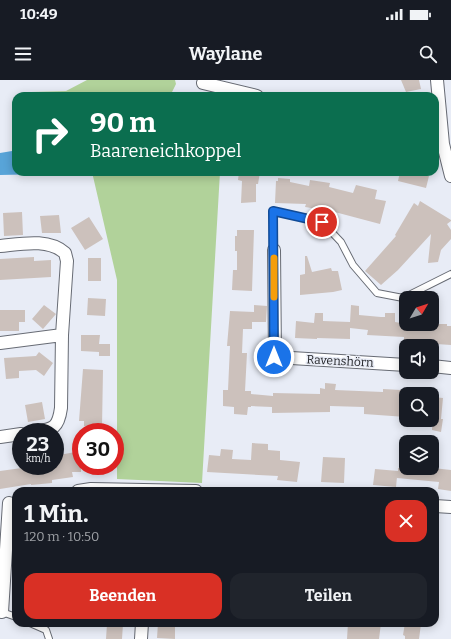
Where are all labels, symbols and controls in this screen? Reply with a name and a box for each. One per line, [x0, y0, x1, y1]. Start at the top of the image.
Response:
text: 10:49 [20, 5, 58, 23]
icon: menu [12, 43, 34, 65]
text: Waylane [189, 43, 262, 65]
icon: search [417, 43, 439, 65]
text: 90 m [90, 106, 156, 139]
icon: right [24, 108, 76, 160]
text: Baareneichkoppel [90, 140, 241, 162]
pin [305, 205, 339, 239]
icon: arrive [311, 211, 333, 233]
north arrow [399, 291, 439, 331]
map controls [399, 291, 439, 475]
position arrow [253, 336, 295, 378]
button: sound [399, 339, 439, 379]
street label: Ravenshörn [306, 352, 374, 370]
button: search [399, 387, 439, 427]
speed limit sign: 30 [72, 423, 124, 475]
text: 23 [27, 432, 49, 456]
button: layers [399, 435, 439, 475]
text: km/h [26, 453, 50, 465]
text: 1 Min. [24, 500, 89, 528]
button: close [385, 500, 427, 542]
text: 120 m · 10:50 [24, 529, 99, 544]
button: Beenden [24, 573, 222, 619]
button: Teilen [230, 573, 427, 619]

